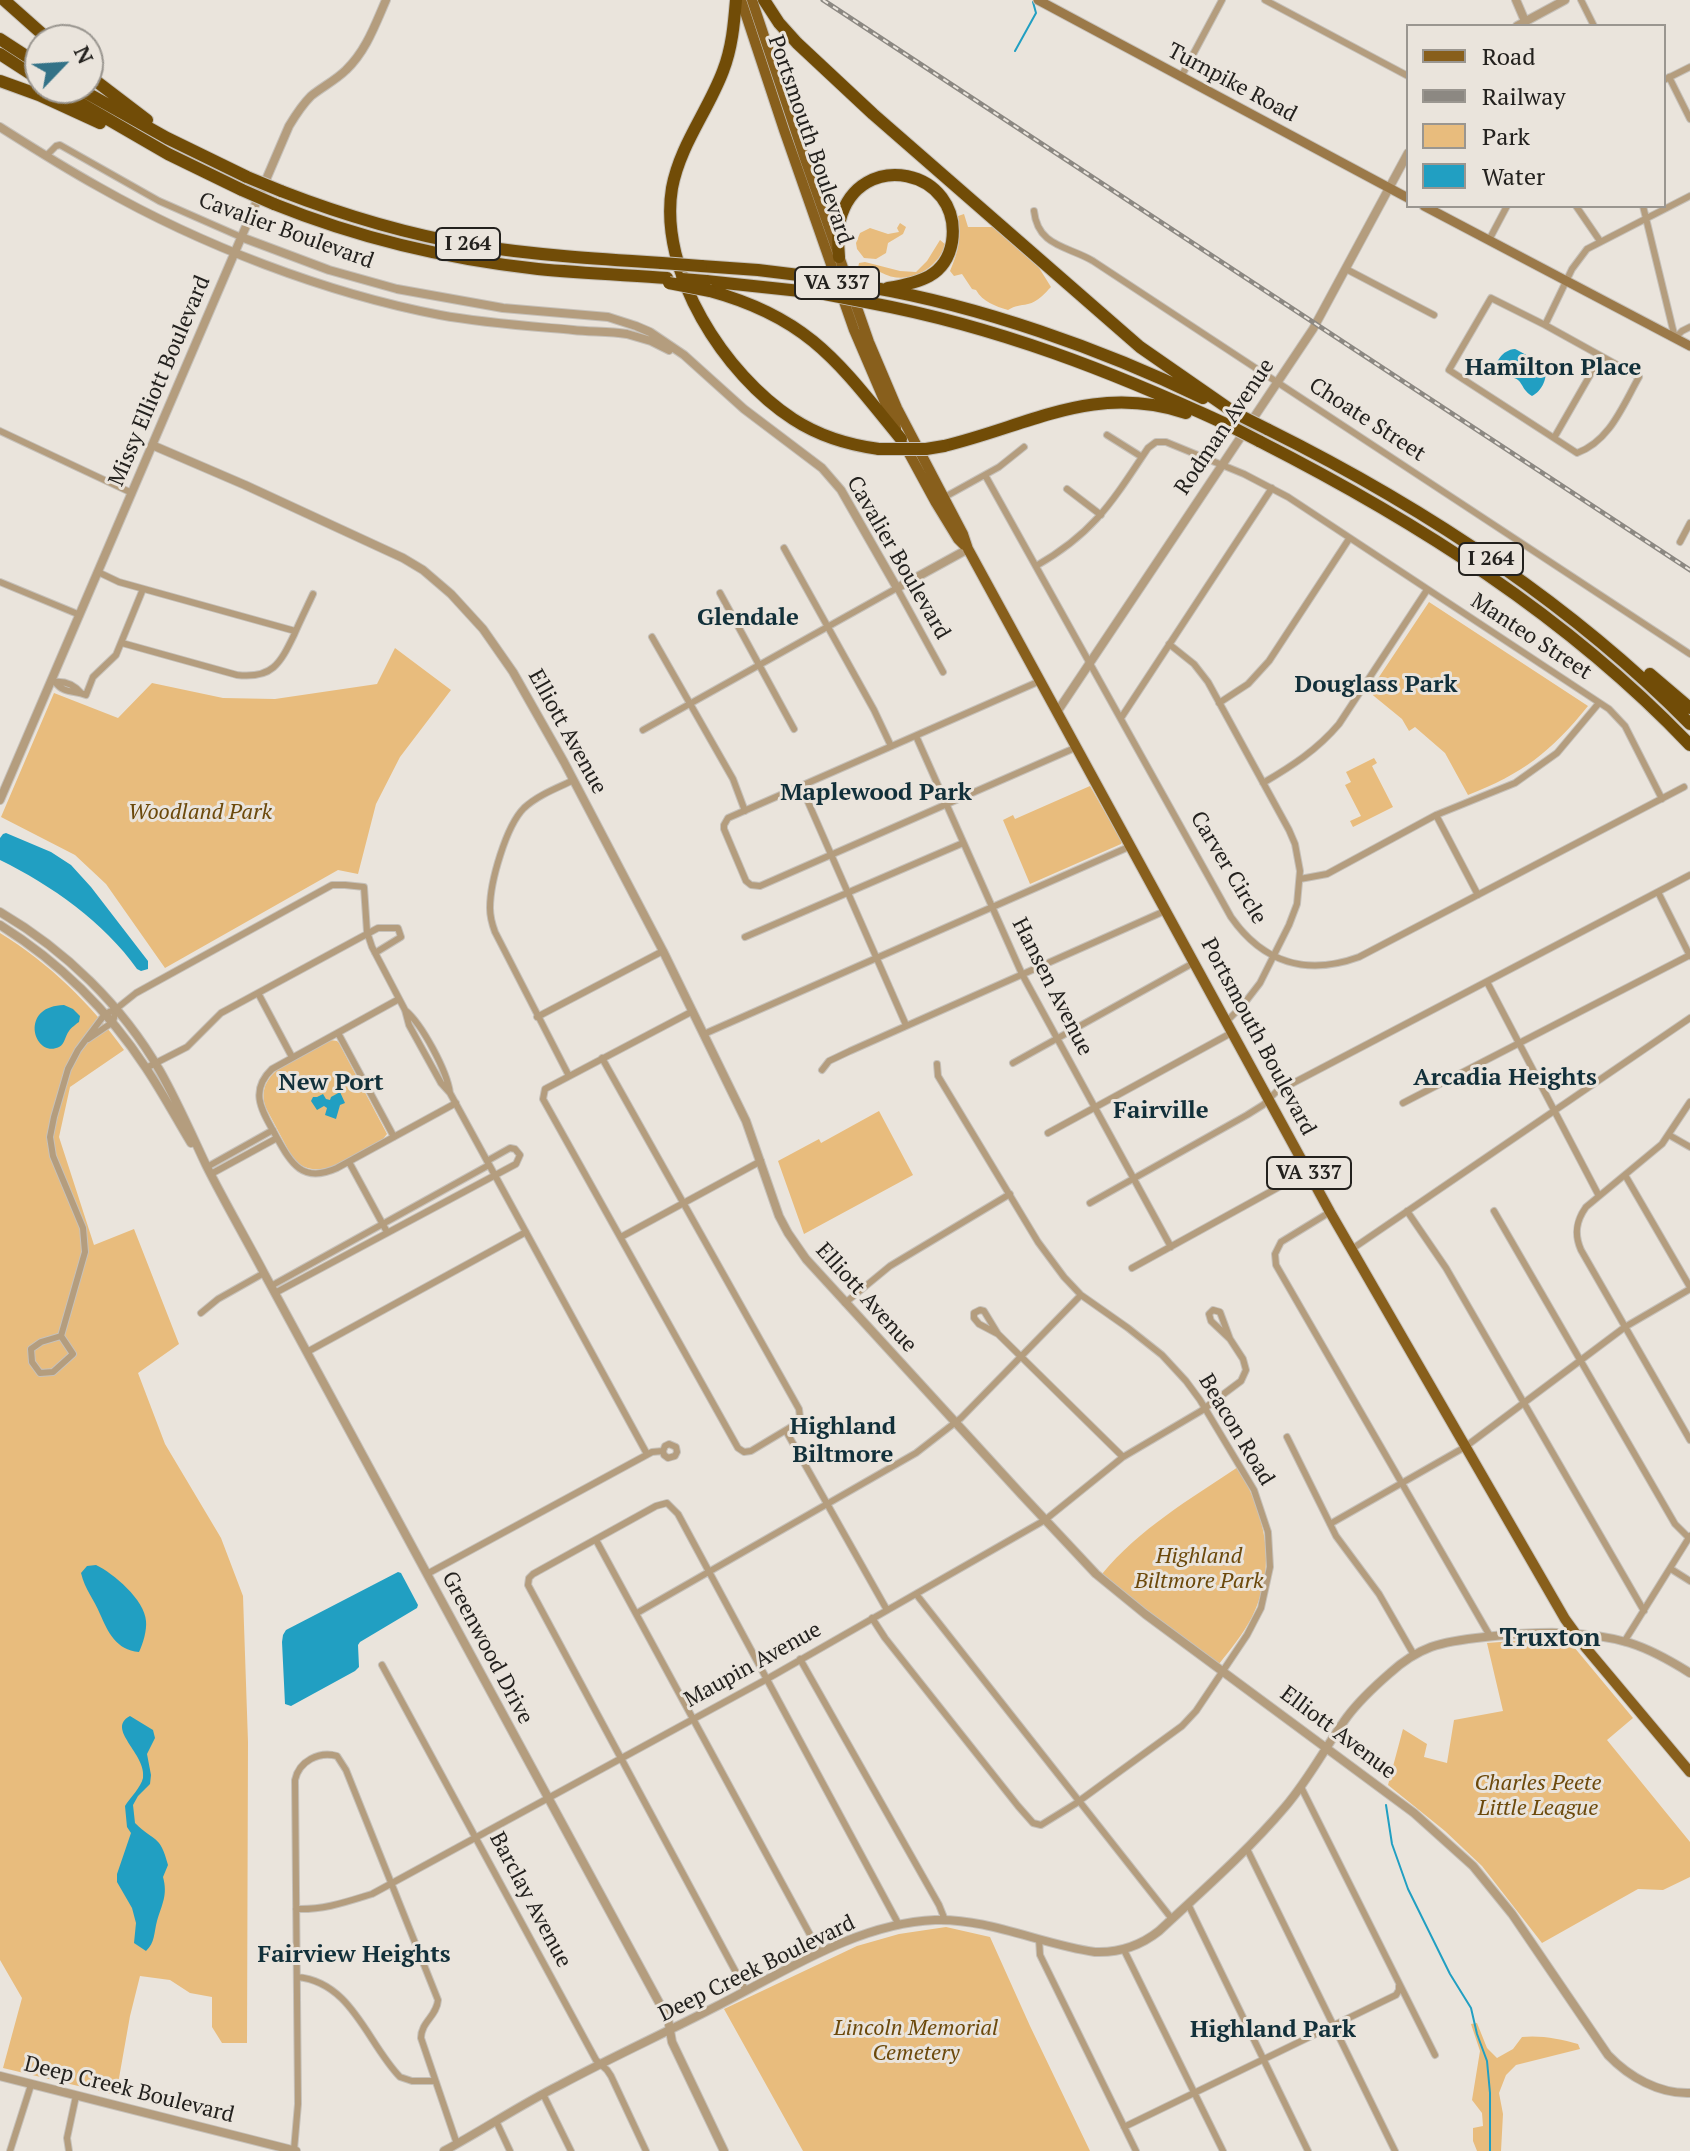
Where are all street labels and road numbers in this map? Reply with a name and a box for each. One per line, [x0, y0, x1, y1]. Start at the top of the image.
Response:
street label: Portsmouth Boulevard [762, 32, 858, 248]
street label: Turnpike Road [1163, 38, 1301, 128]
street label: Cavalier Boulevard [195, 187, 377, 275]
road number: I 264 [436, 228, 500, 260]
road number: VA 337 [795, 267, 879, 299]
street label: Missy Elliott Boulevard [104, 272, 216, 490]
street label: Rodman Avenue [1170, 354, 1280, 500]
street label: Choate Street [1304, 373, 1430, 467]
street label: Cavalier Boulevard [841, 472, 955, 644]
road number: I 264 [1459, 543, 1523, 575]
street label: Manteo Street [1466, 588, 1596, 686]
street label: Elliott Avenue [522, 665, 612, 799]
street label: Carver Circle [1184, 807, 1272, 929]
street label: Hansen Avenue [1006, 914, 1098, 1060]
street label: Portsmouth Boulevard [1195, 934, 1321, 1140]
road number: VA 337 [1267, 1157, 1351, 1189]
street label: Elliott Avenue [810, 1238, 922, 1358]
street label: Beacon Road [1192, 1370, 1280, 1490]
street label: Greenwood Drive [436, 1567, 538, 1729]
street label: Maupin Avenue [680, 1617, 826, 1713]
street label: Elliott Avenue [1275, 1681, 1401, 1785]
street label: Barclay Avenue [483, 1828, 577, 1972]
street label: Deep Creek Boulevard [654, 1910, 860, 2028]
street label: Deep Creek Boulevard [21, 2051, 237, 2129]

